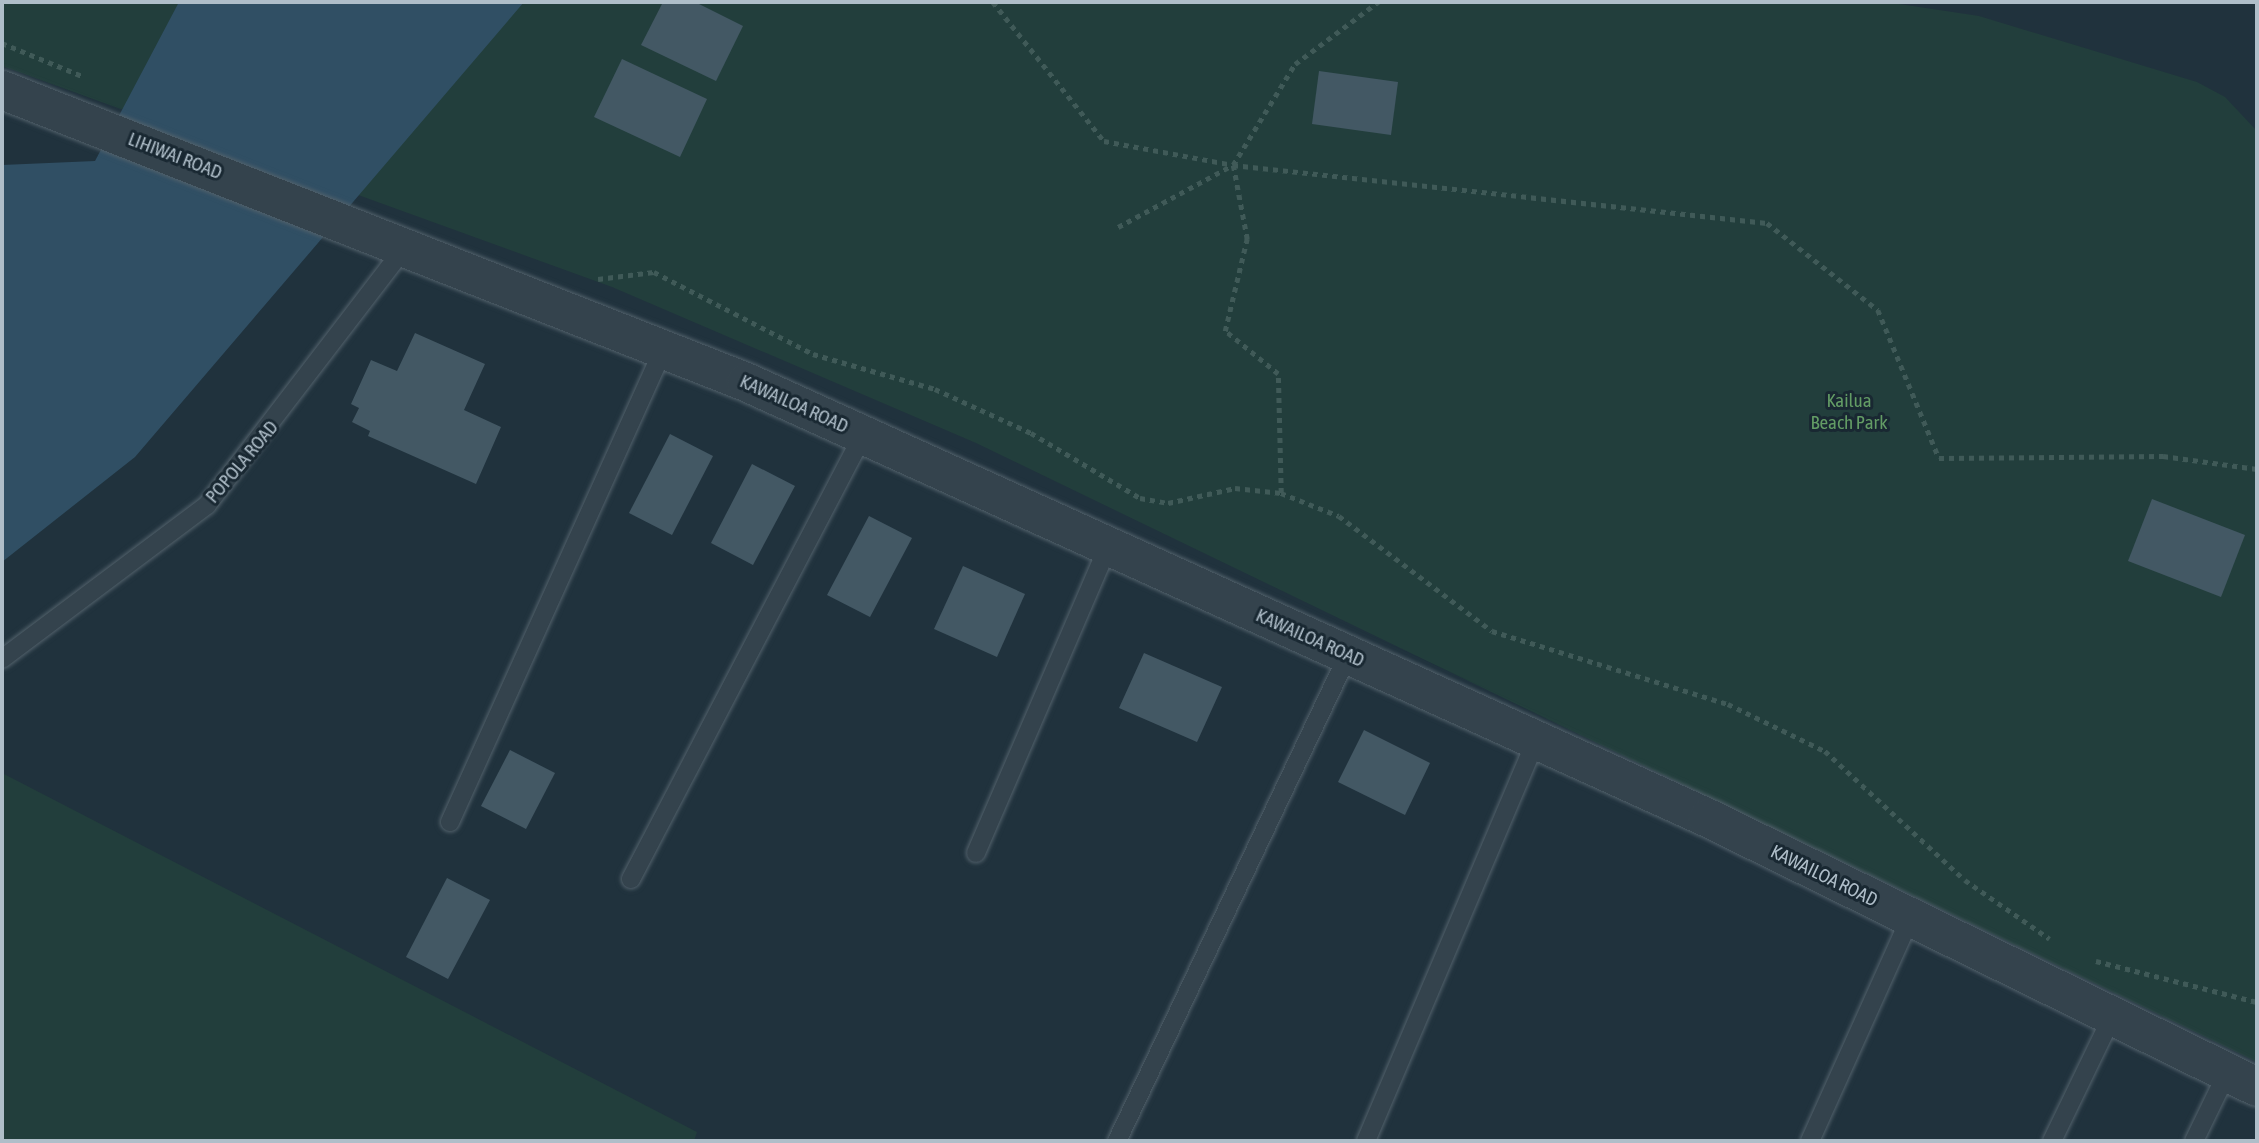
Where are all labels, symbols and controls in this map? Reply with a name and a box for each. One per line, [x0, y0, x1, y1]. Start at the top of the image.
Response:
street label: LIHIWAI ROAD [125, 128, 225, 184]
street label: KAWAILOA ROAD [736, 370, 852, 438]
park label: Kailua Beach Park [1810, 390, 1888, 434]
street label: POPOLA ROAD [201, 416, 283, 508]
street label: KAWAILOA ROAD [1252, 604, 1368, 672]
street label: KAWAILOA ROAD [1767, 840, 1881, 912]

